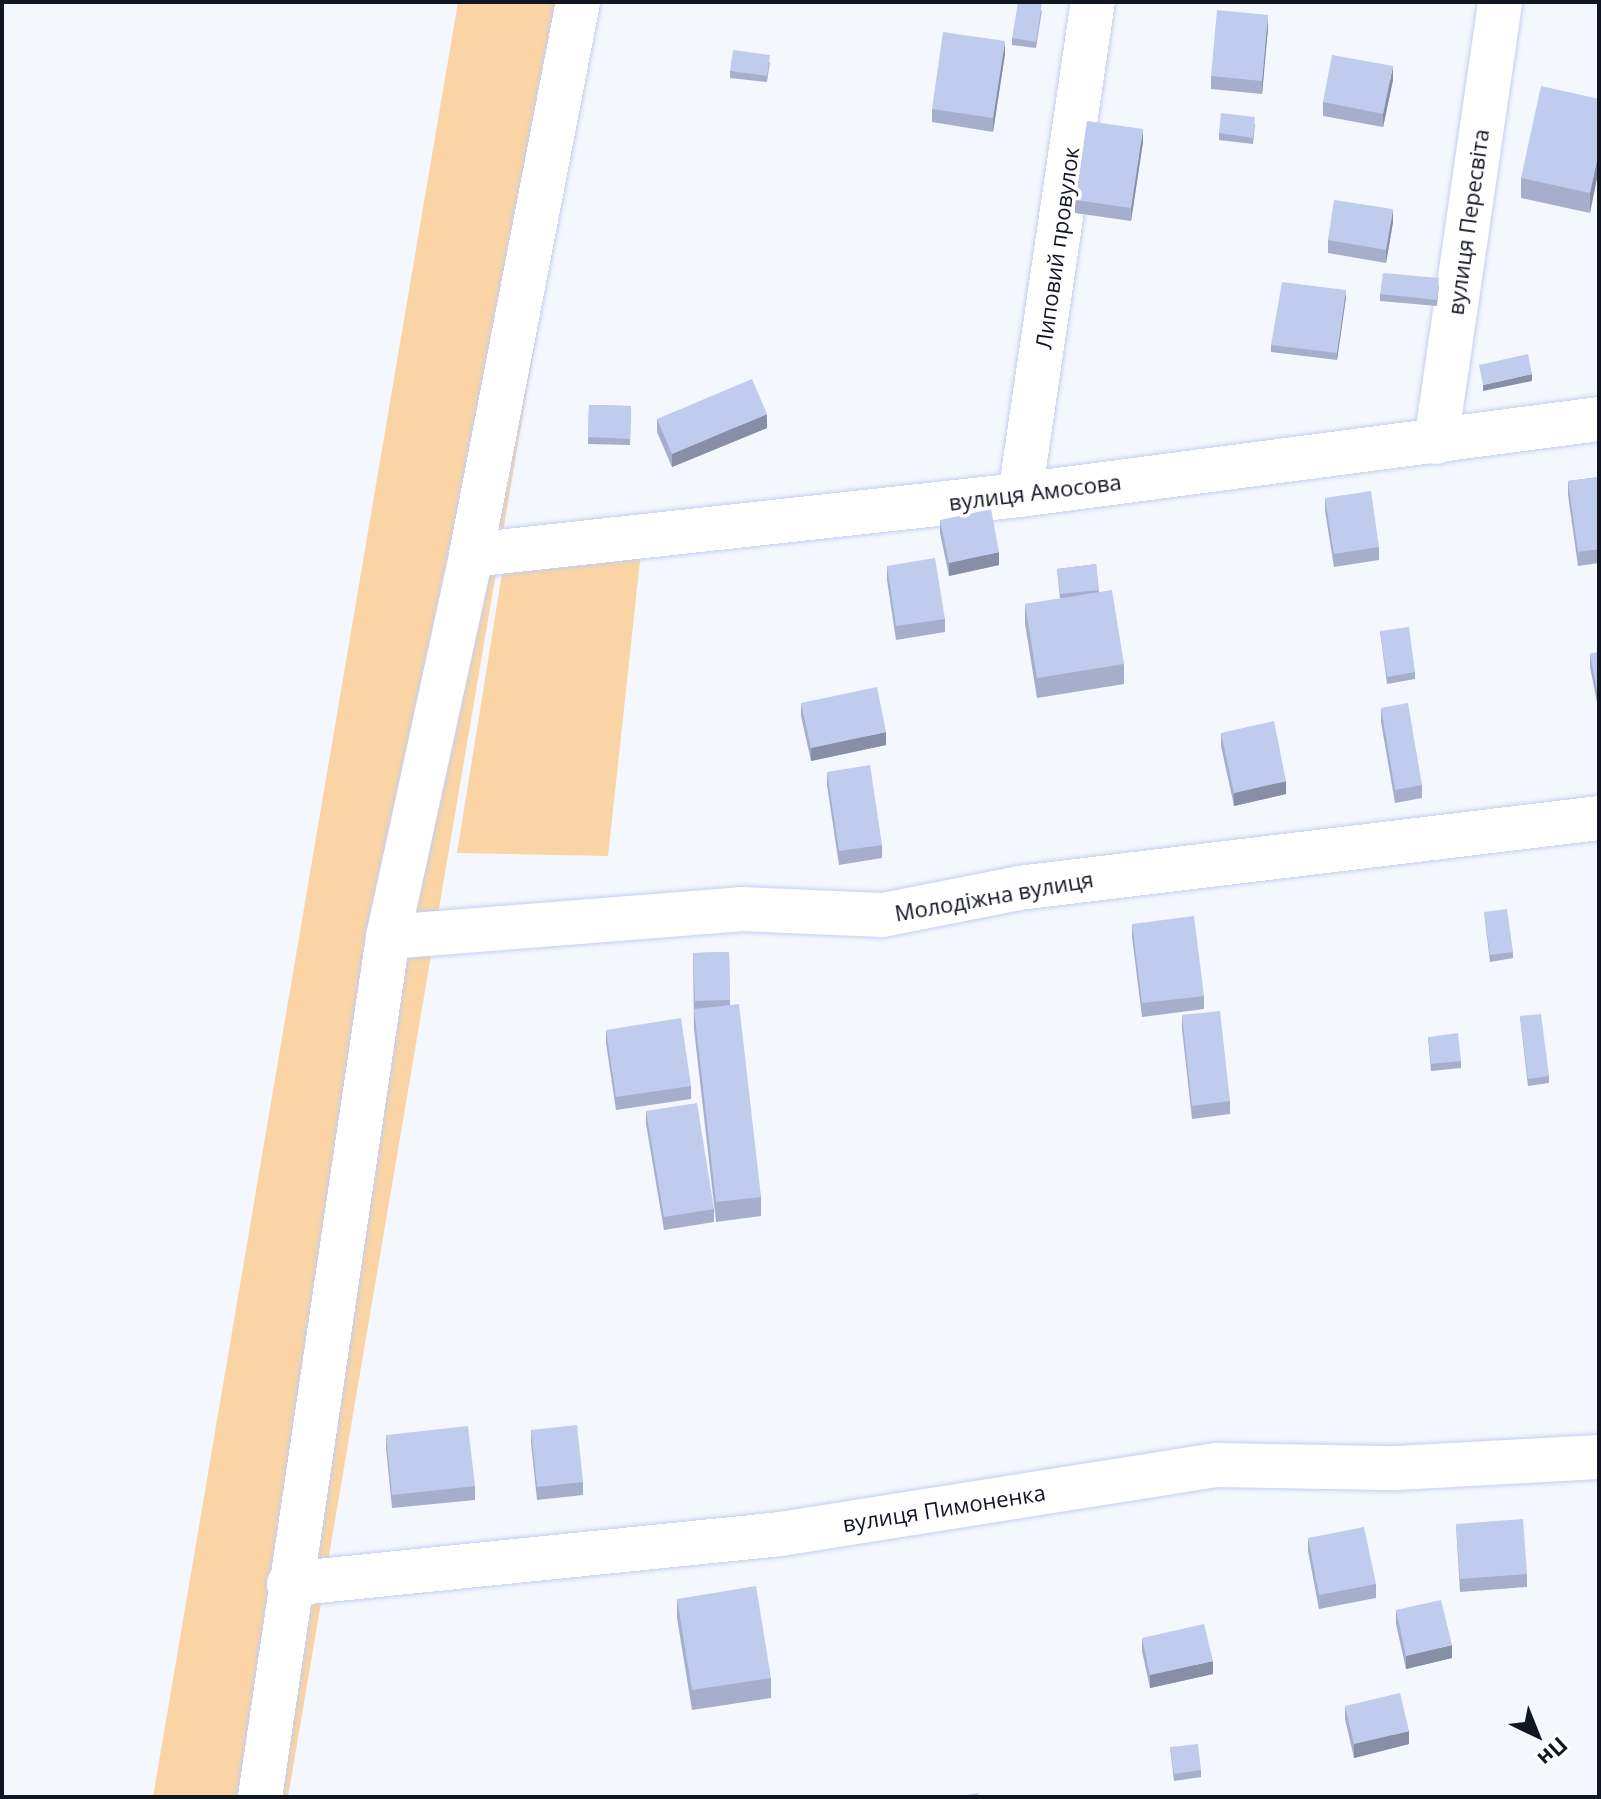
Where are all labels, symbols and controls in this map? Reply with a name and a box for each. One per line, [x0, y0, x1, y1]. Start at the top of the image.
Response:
street label: вулиця Пересвіта [1442, 127, 1494, 317]
street label: Липовий провулок [1030, 145, 1084, 351]
street label: вулиця Амосова [947, 468, 1123, 516]
street label: Молодіжна вулиця [893, 866, 1095, 926]
street label: вулиця Пимоненка [841, 1479, 1047, 1537]
north arrow [1497, 1695, 1577, 1775]
text: Пн [1532, 1731, 1575, 1774]

